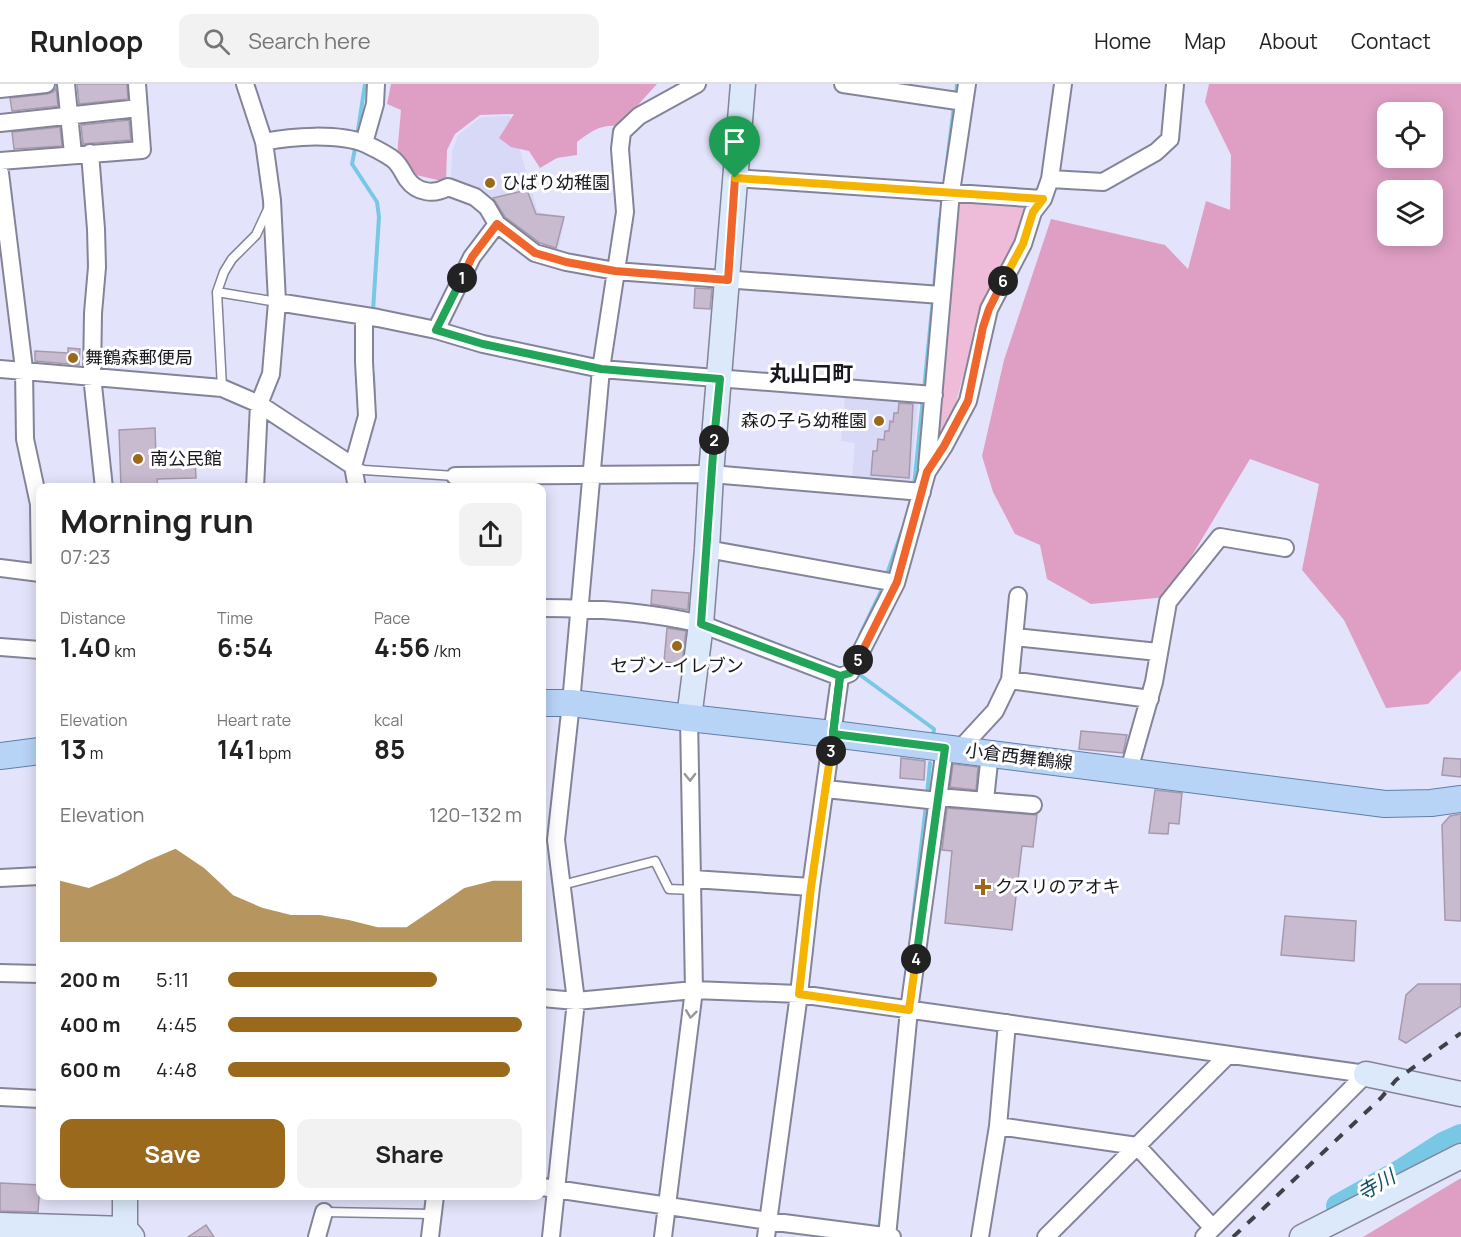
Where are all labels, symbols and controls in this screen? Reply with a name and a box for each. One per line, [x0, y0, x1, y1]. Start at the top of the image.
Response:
search box [179, 14, 599, 68]
text: Runloop [30, 22, 143, 60]
icon: search [200, 25, 233, 58]
text: Search here [248, 26, 371, 56]
text: Home [1094, 27, 1151, 55]
text: Map [1184, 27, 1226, 55]
text: About [1259, 27, 1318, 55]
text: Contact [1351, 27, 1431, 55]
map controls [1377, 102, 1443, 246]
button: locate [1377, 102, 1443, 168]
pin [709, 116, 760, 178]
icon: arrive [718, 125, 751, 158]
place label: ひばり幼稚園 [502, 170, 610, 194]
marker: ひばり幼稚園 [483, 176, 497, 190]
button: layers [1377, 180, 1443, 246]
pin: 1 [447, 263, 477, 293]
pin: 6 [988, 266, 1018, 296]
text: 1 [458, 267, 466, 289]
text: 6 [998, 270, 1008, 292]
place label: 舞鶴森郵便局 [85, 345, 193, 369]
marker: 舞鶴森郵便局 [66, 351, 80, 365]
district label: 丸山口町 [769, 359, 853, 387]
place label: 森の子ら幼稚園 [741, 408, 867, 432]
marker: 森の子ら幼稚園 [872, 414, 886, 428]
pin: 2 [699, 425, 729, 455]
text: 2 [709, 429, 719, 451]
place label: 南公民館 [150, 446, 222, 470]
marker: 南公民館 [131, 452, 145, 466]
text: Morning run [60, 498, 254, 543]
button: share [459, 503, 522, 566]
text: 07:23 [60, 543, 111, 570]
text: Distance [60, 607, 126, 629]
text: Time [217, 607, 253, 629]
text: Pace [374, 607, 410, 629]
text: 1.40 [60, 629, 111, 665]
text: 6:54 [217, 629, 273, 665]
text: 4:56 [374, 629, 430, 665]
marker: セブン-イレブン [670, 639, 684, 653]
text: km [111, 640, 136, 662]
text: /km [430, 640, 461, 662]
pin: 5 [843, 645, 873, 675]
text: 5 [853, 649, 863, 671]
place label: セブン-イレブン [610, 653, 744, 677]
text: Elevation [60, 709, 128, 731]
text: Heart rate [217, 709, 291, 731]
text: kcal [374, 709, 403, 731]
text: 13 [60, 731, 87, 767]
text: 141 [217, 731, 256, 767]
text: 85 [374, 731, 405, 767]
pin: 3 [816, 736, 846, 766]
street label: 小倉西舞鶴線 [964, 738, 1074, 774]
text: 3 [826, 740, 836, 762]
text: m [87, 742, 103, 764]
text: bpm [256, 742, 291, 764]
one-way arrow [684, 772, 697, 781]
text: Elevation [60, 801, 144, 828]
text: 120–132 m [429, 801, 522, 828]
place label: クスリのアオキ [995, 874, 1120, 898]
marker: クスリのアオキ [976, 880, 990, 894]
pin: 4 [901, 944, 931, 974]
text: 4 [911, 948, 921, 970]
text: 200 m [60, 966, 120, 993]
text: 5:11 [156, 966, 189, 993]
one-way arrow [685, 1009, 698, 1018]
text: 400 m [60, 1011, 120, 1038]
text: 4:45 [156, 1011, 197, 1038]
text: 600 m [60, 1056, 121, 1083]
text: 4:48 [156, 1056, 197, 1083]
button: Save [60, 1119, 285, 1188]
button: Share [297, 1119, 522, 1188]
water label: 寺川 [1352, 1162, 1402, 1206]

